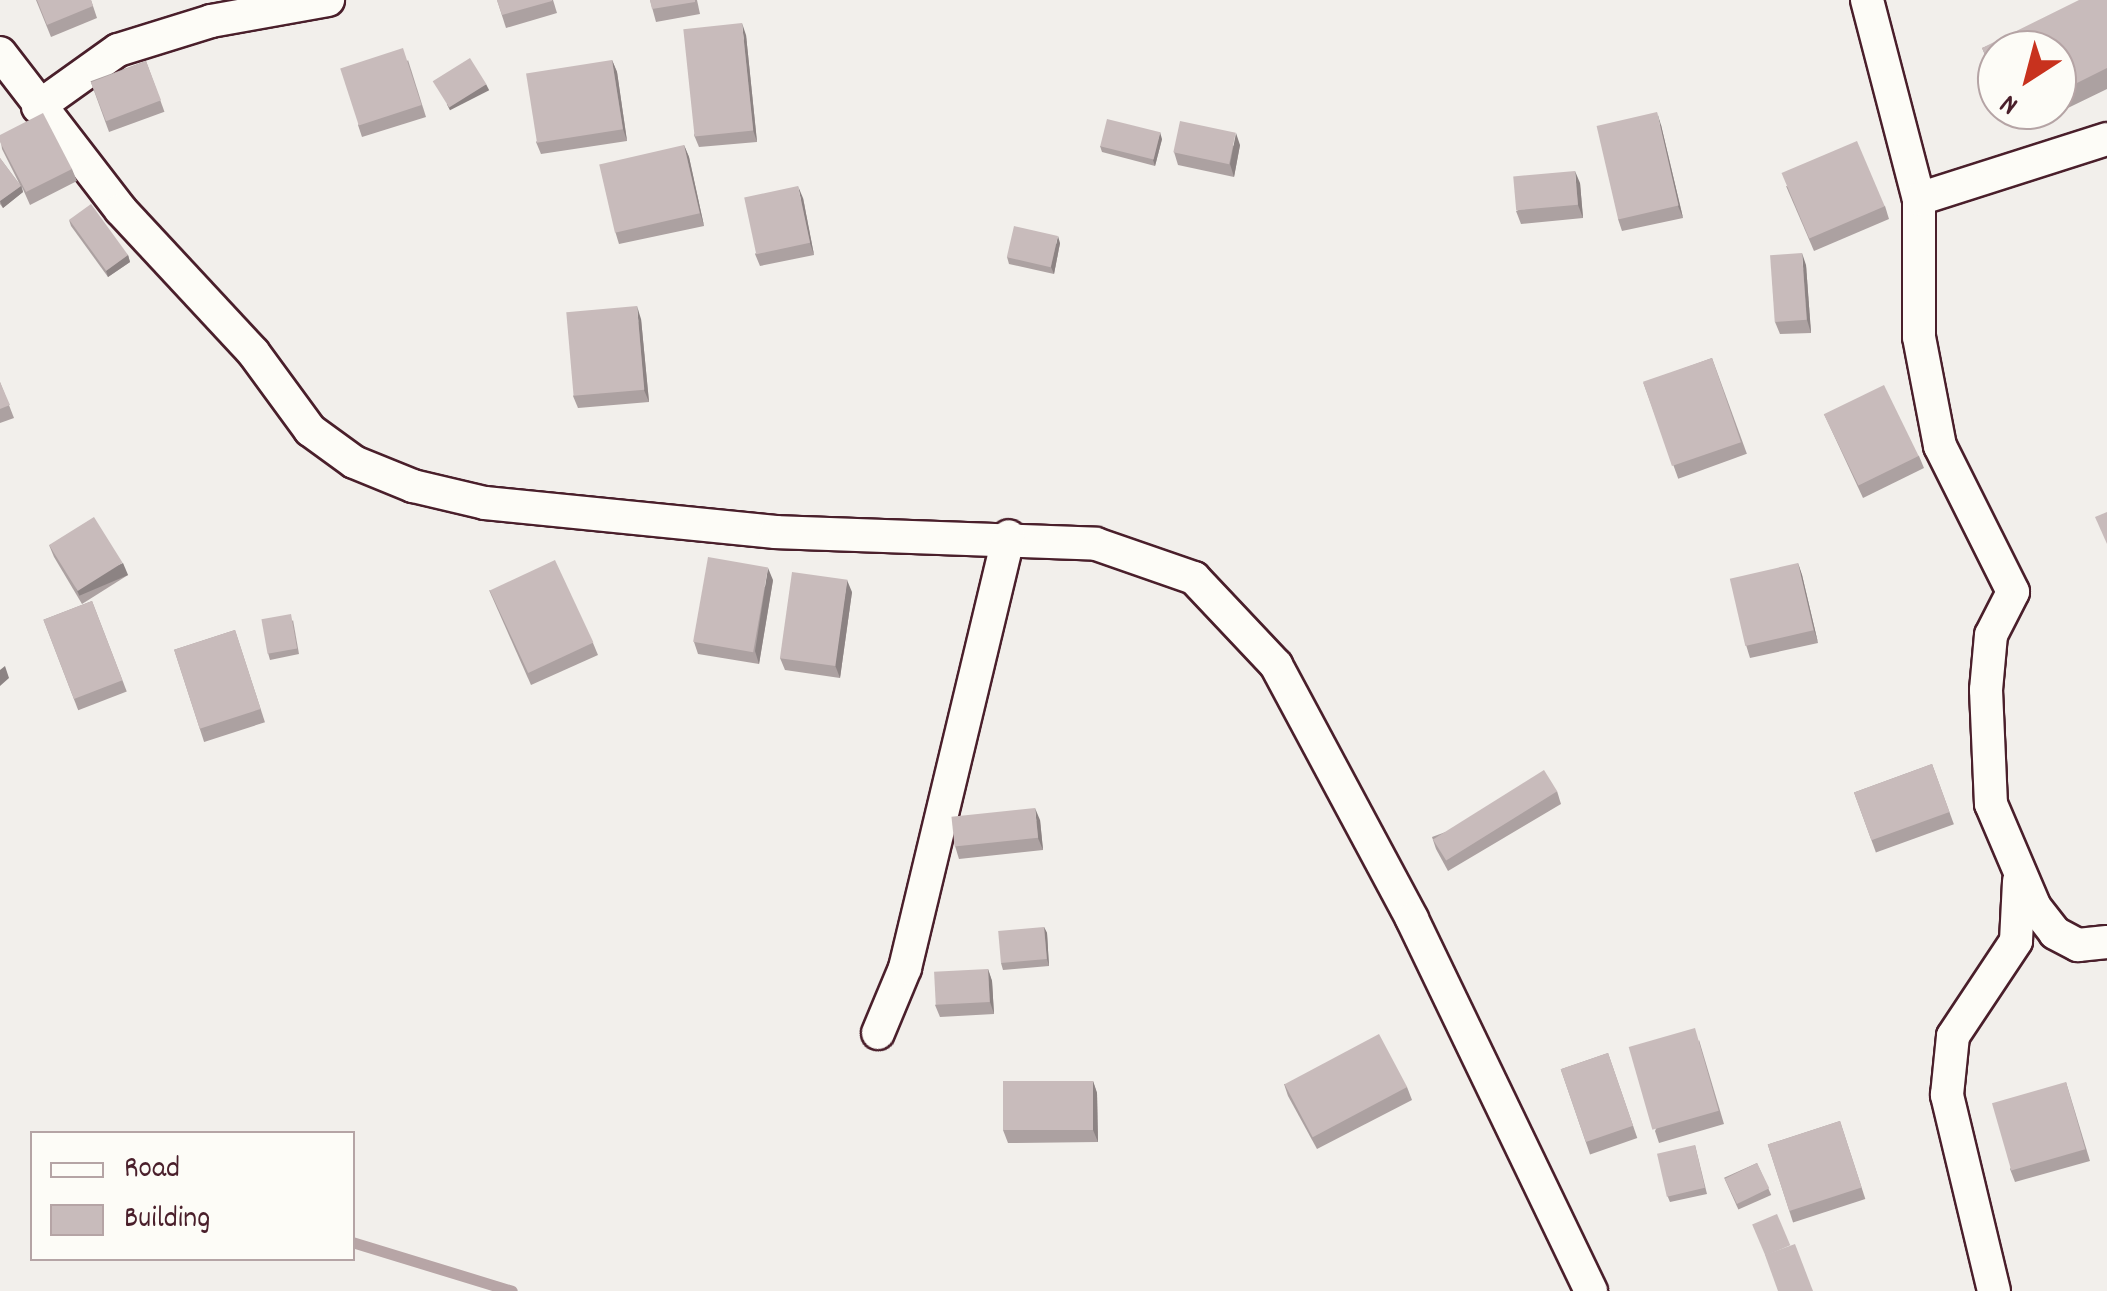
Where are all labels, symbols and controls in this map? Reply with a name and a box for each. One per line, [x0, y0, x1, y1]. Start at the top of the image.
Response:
north arrow [1977, 30, 2077, 130]
text: N [1993, 82, 2028, 123]
legend [30, 1131, 355, 1261]
text: Road [124, 1149, 180, 1192]
text: Building [124, 1199, 210, 1242]

